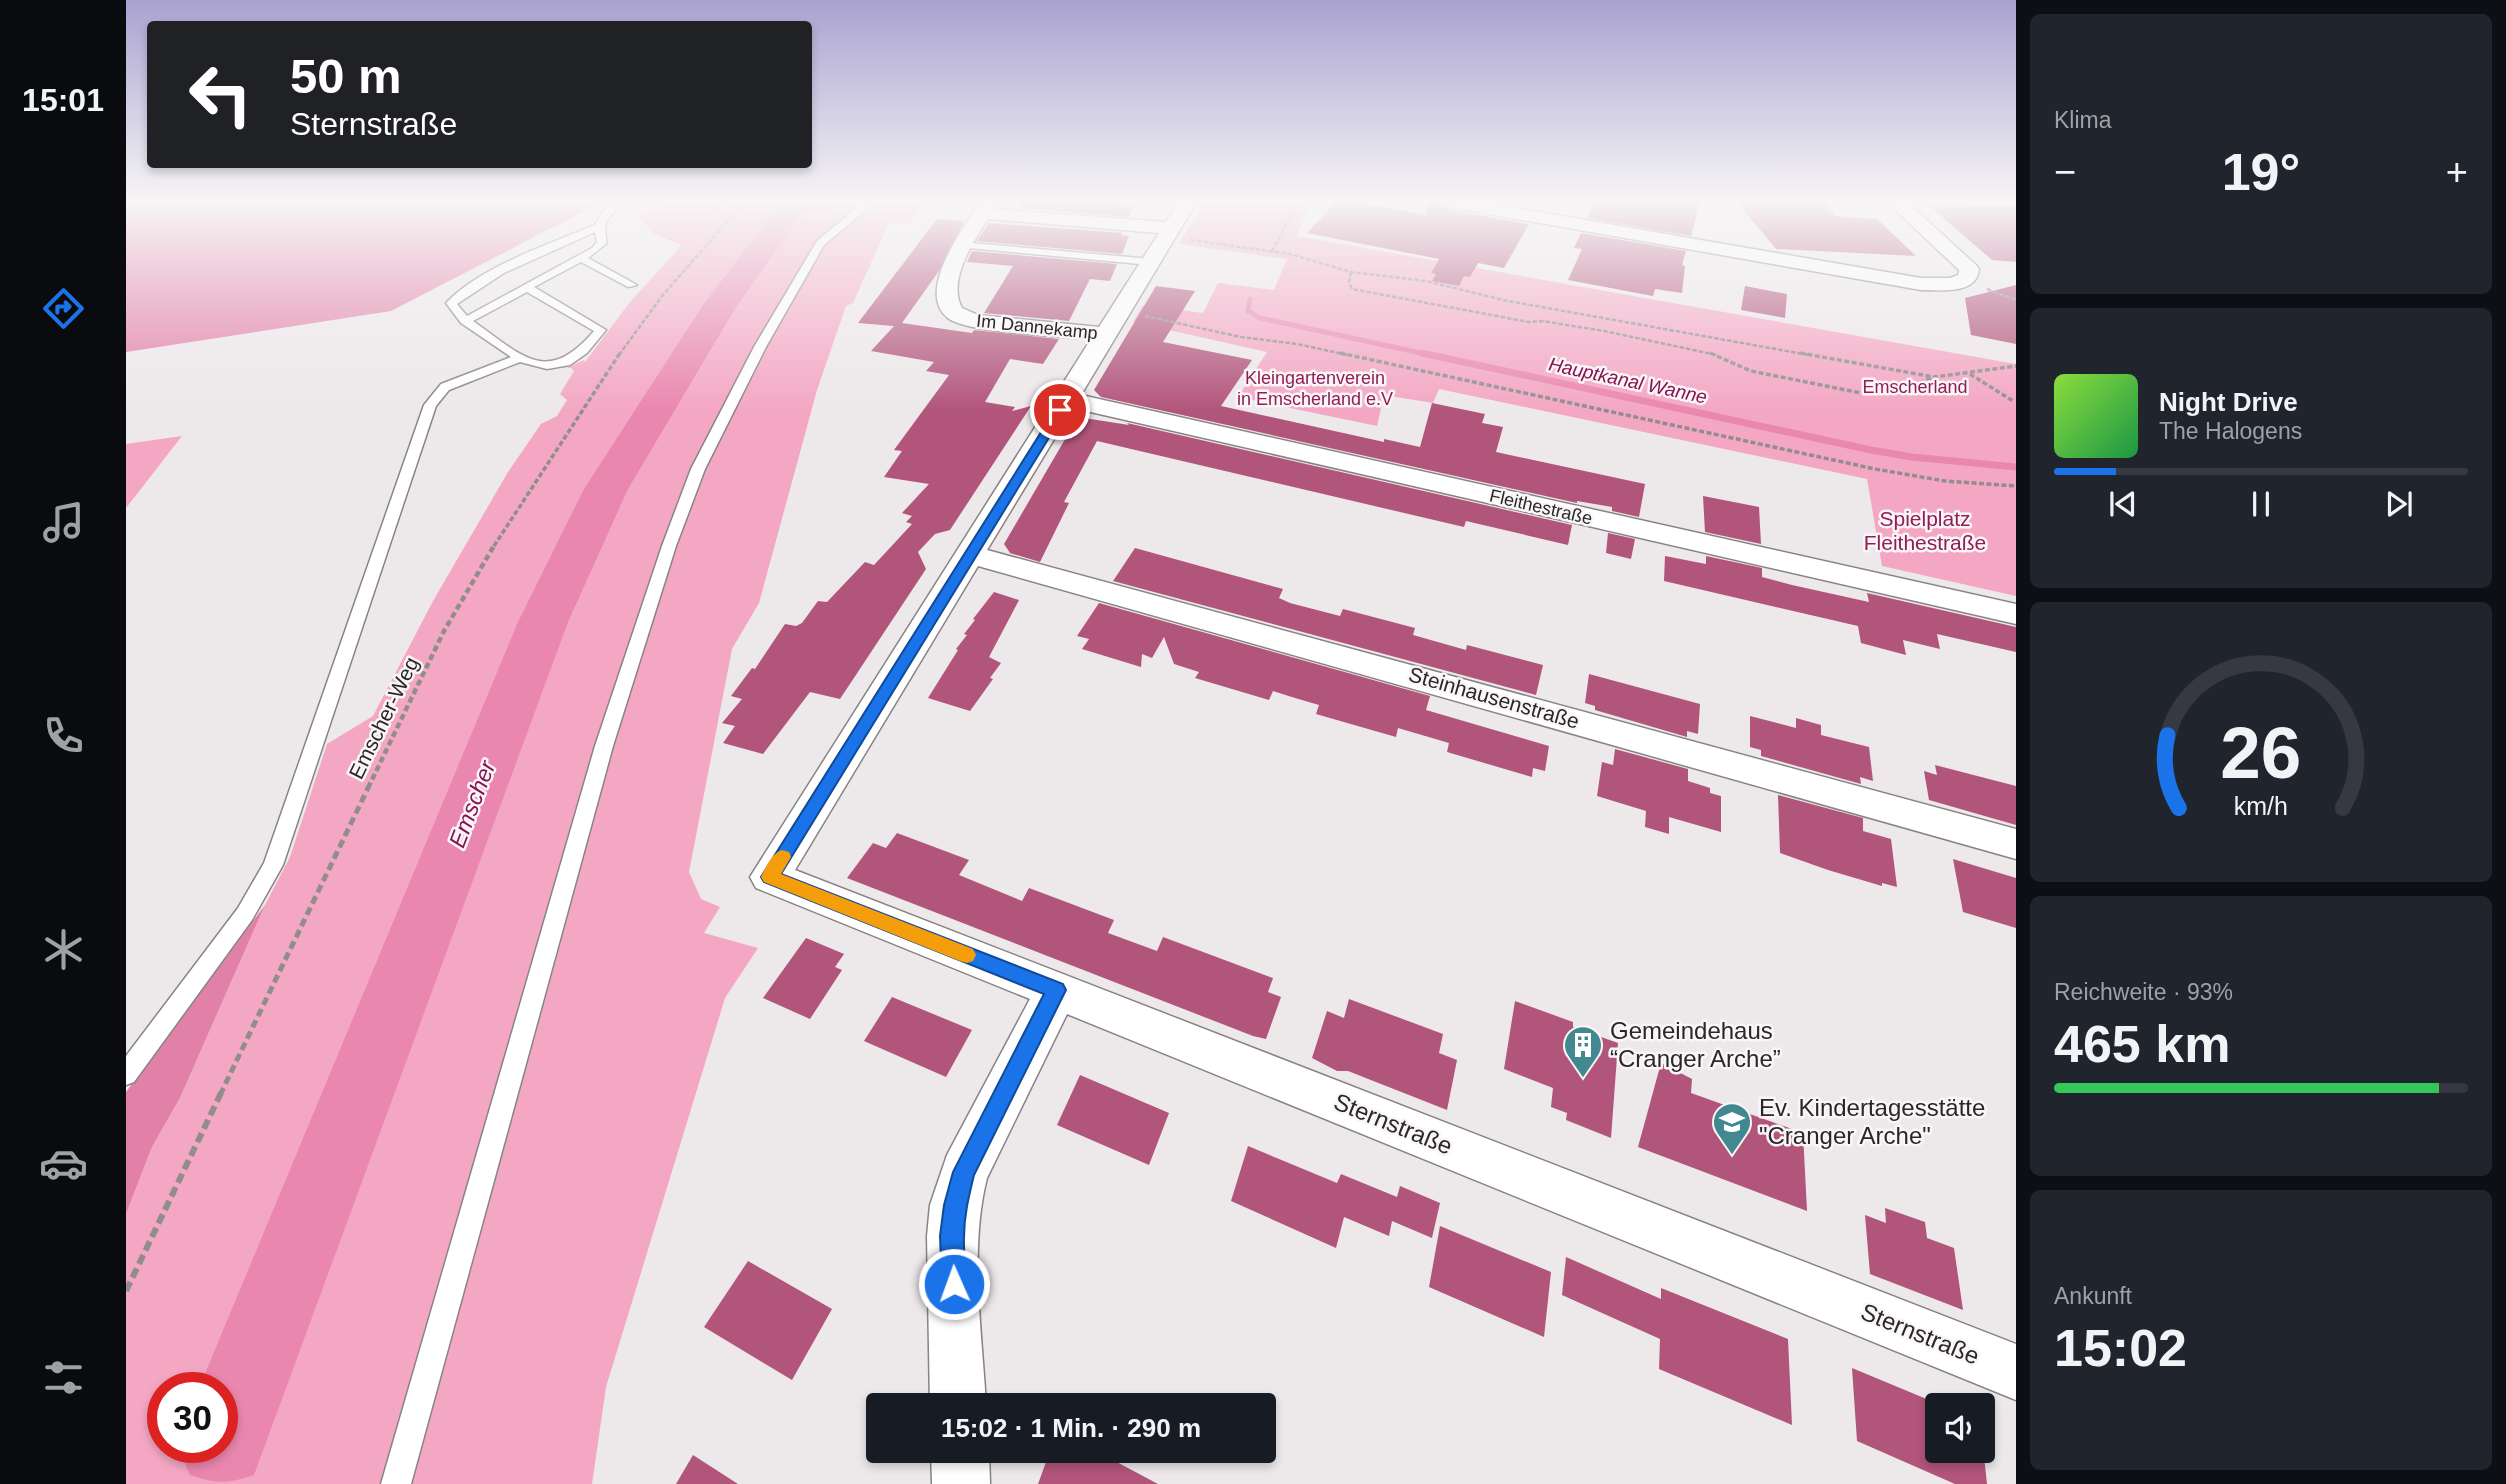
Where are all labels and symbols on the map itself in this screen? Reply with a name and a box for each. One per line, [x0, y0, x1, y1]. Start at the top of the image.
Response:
street label: Im Dannekamp [975, 311, 1099, 343]
water label: Hauptkanal Wanne [1547, 353, 1709, 408]
park label: Kleingartenverein in Emscherland e.V [1237, 368, 1393, 409]
park label: Emscherland [1862, 377, 1968, 397]
pin [1030, 380, 1090, 440]
street label: Fleithestraße [1488, 485, 1594, 529]
park label: Spielplatz Fleithestraße [1864, 507, 1986, 554]
street label: Emscher-Weg [344, 653, 423, 782]
street label: Steinhausenstraße [1406, 662, 1582, 733]
water label: Emscher [444, 756, 501, 851]
place label: Gemeindehaus “Cranger Arche” [1610, 1017, 1781, 1072]
building icon: Gemeindehaus “Cranger Arche” [1562, 1024, 1604, 1079]
street label: Sternstraße [1330, 1088, 1456, 1160]
place label: Ev. Kindertagesstätte "Cranger Arche" [1759, 1094, 1985, 1149]
school or university icon: Ev. Kindertagesstätte "Cranger Arche" [1711, 1101, 1753, 1156]
position arrow [917, 1247, 991, 1321]
street label: Sternstraße [1857, 1298, 1983, 1370]
speed limit sign: 30 [147, 1372, 238, 1463]

